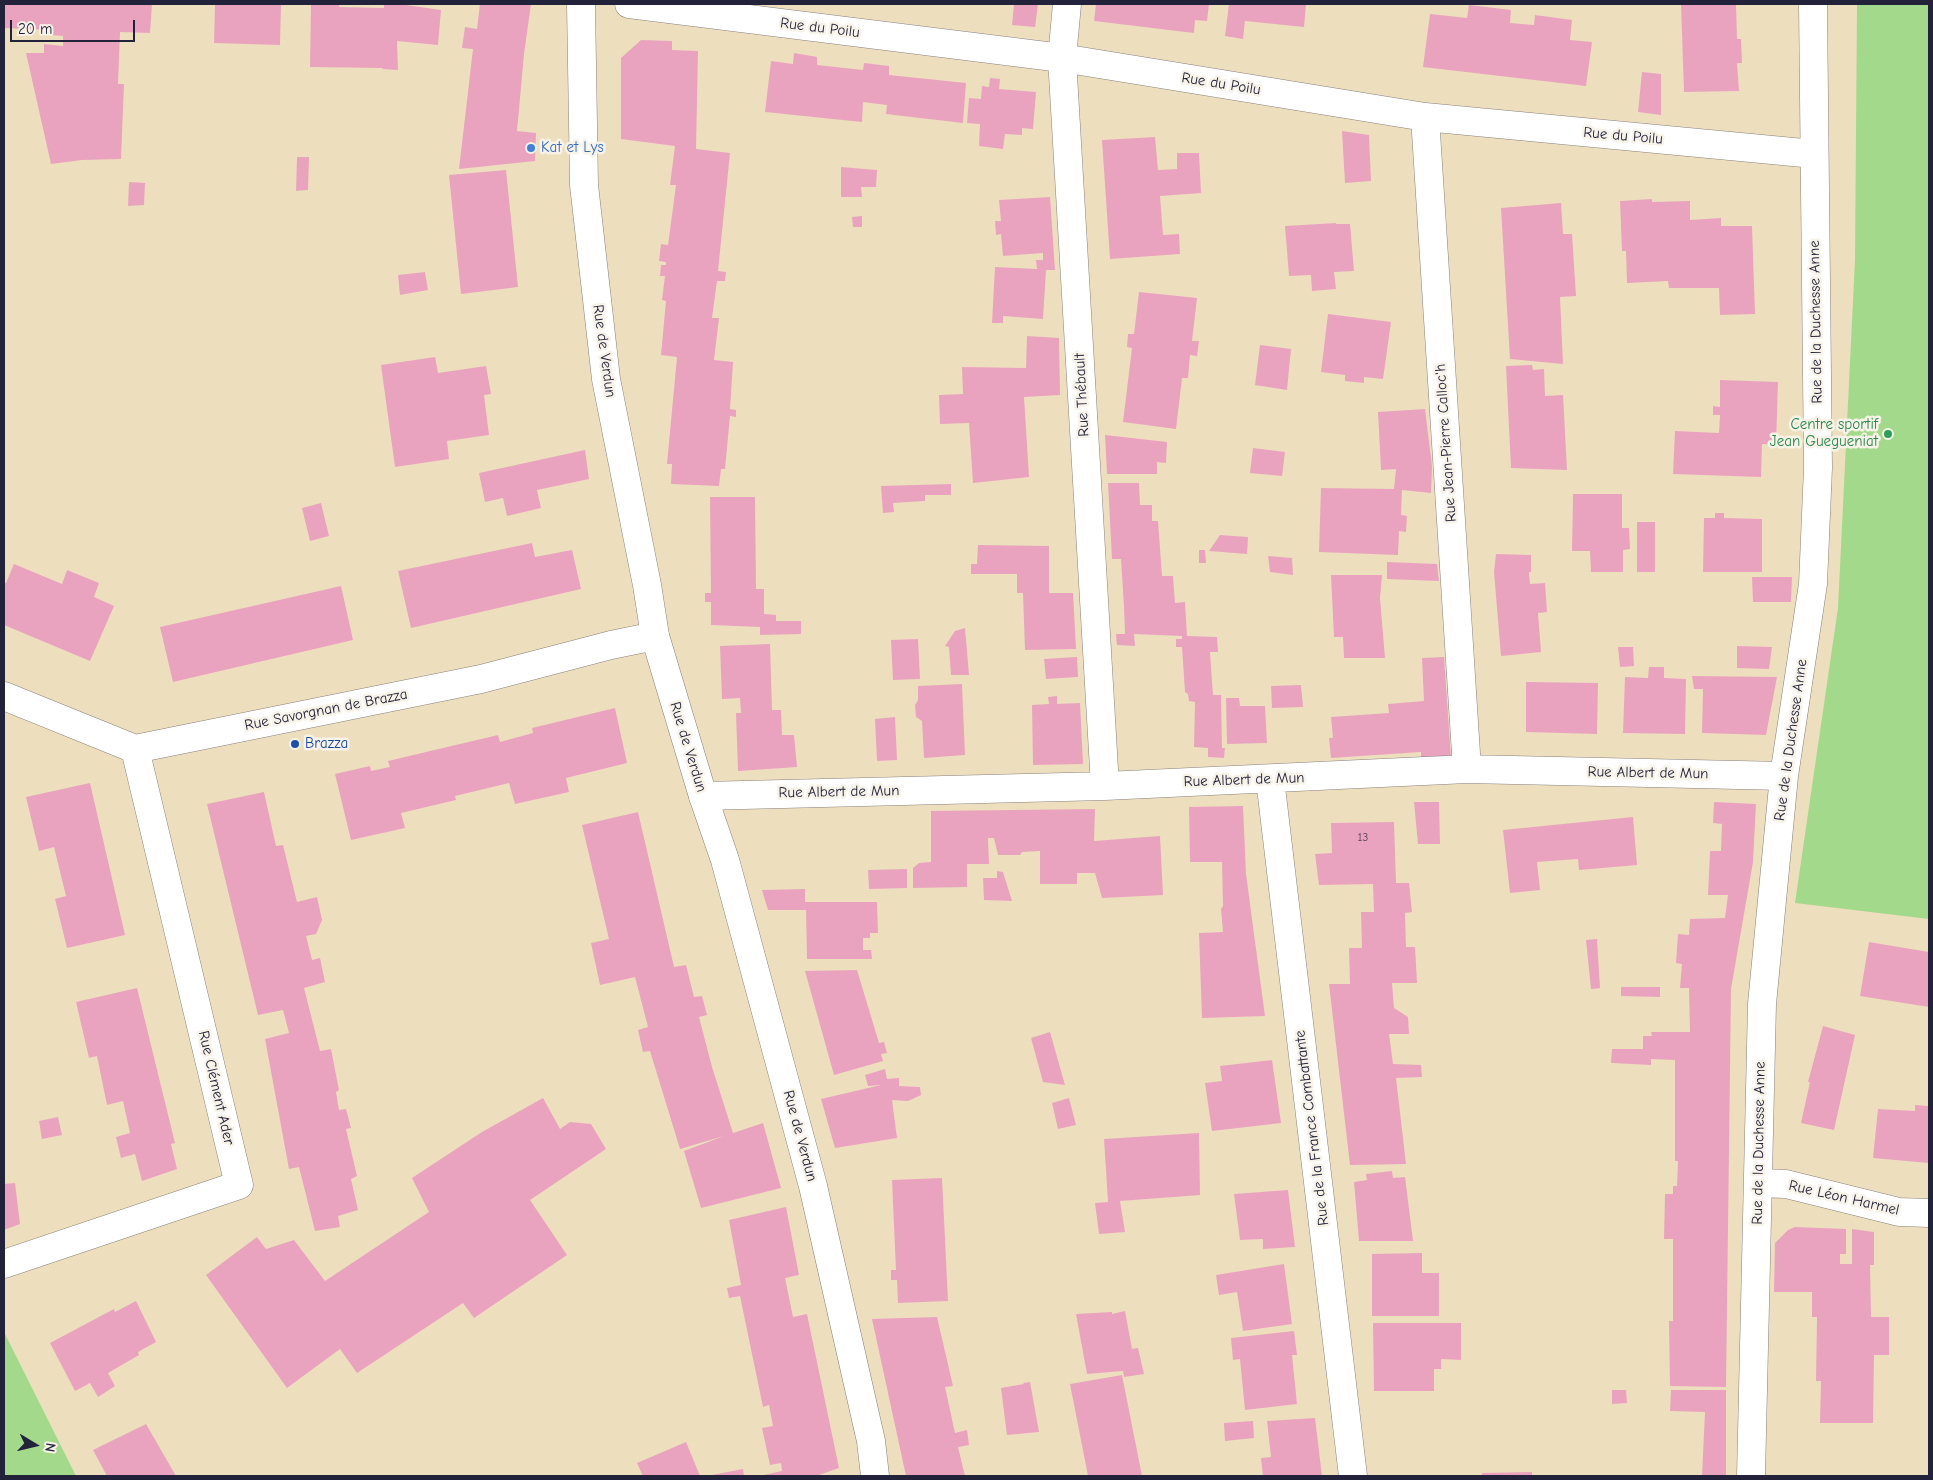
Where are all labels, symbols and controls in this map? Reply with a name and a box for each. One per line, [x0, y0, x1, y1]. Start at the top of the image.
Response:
scale bar [12, 10, 138, 42]
street label: Rue du Poilu [779, 14, 861, 42]
text: 20 m [18, 20, 52, 38]
street label: Rue du Poilu [1180, 69, 1262, 99]
street label: Rue du Poilu [1582, 124, 1664, 148]
place label: Kat et Lys [541, 139, 604, 157]
marker: Kat et Lys [525, 142, 537, 154]
street label: Rue de la Duchesse Anne [1806, 240, 1826, 404]
street label: Rue de Verdun [589, 303, 619, 399]
street label: Rue Thébault [1071, 353, 1093, 437]
street label: Rue Jean-Pierre Calloc'h [1431, 363, 1461, 523]
place label: Centre sportif Jean Guegueniat [1770, 416, 1878, 451]
marker: Centre sportif Jean Guegueniat [1882, 428, 1894, 440]
street label: Rue de la Duchesse Anne [1771, 658, 1811, 822]
street label: Rue Savorgnan de Brazza [243, 685, 409, 735]
street label: Rue de Verdun [666, 700, 710, 794]
place label: Brazza [305, 735, 348, 753]
marker: Brazza [289, 738, 301, 750]
street label: Rue Albert de Mun [1587, 763, 1709, 783]
street label: Rue Albert de Mun [1183, 769, 1305, 791]
street label: Rue Albert de Mun [778, 782, 900, 802]
house number: 13 [1358, 831, 1368, 845]
street label: Rue Clément Ader [194, 1029, 238, 1147]
street label: Rue de la France Combattante [1291, 1029, 1333, 1227]
street label: Rue de la Duchesse Anne [1749, 1061, 1769, 1225]
street label: Rue de Verdun [779, 1088, 821, 1184]
street label: Rue Léon Harmel [1787, 1177, 1901, 1219]
north arrow [10, 1420, 60, 1470]
text: N [41, 1442, 59, 1453]

